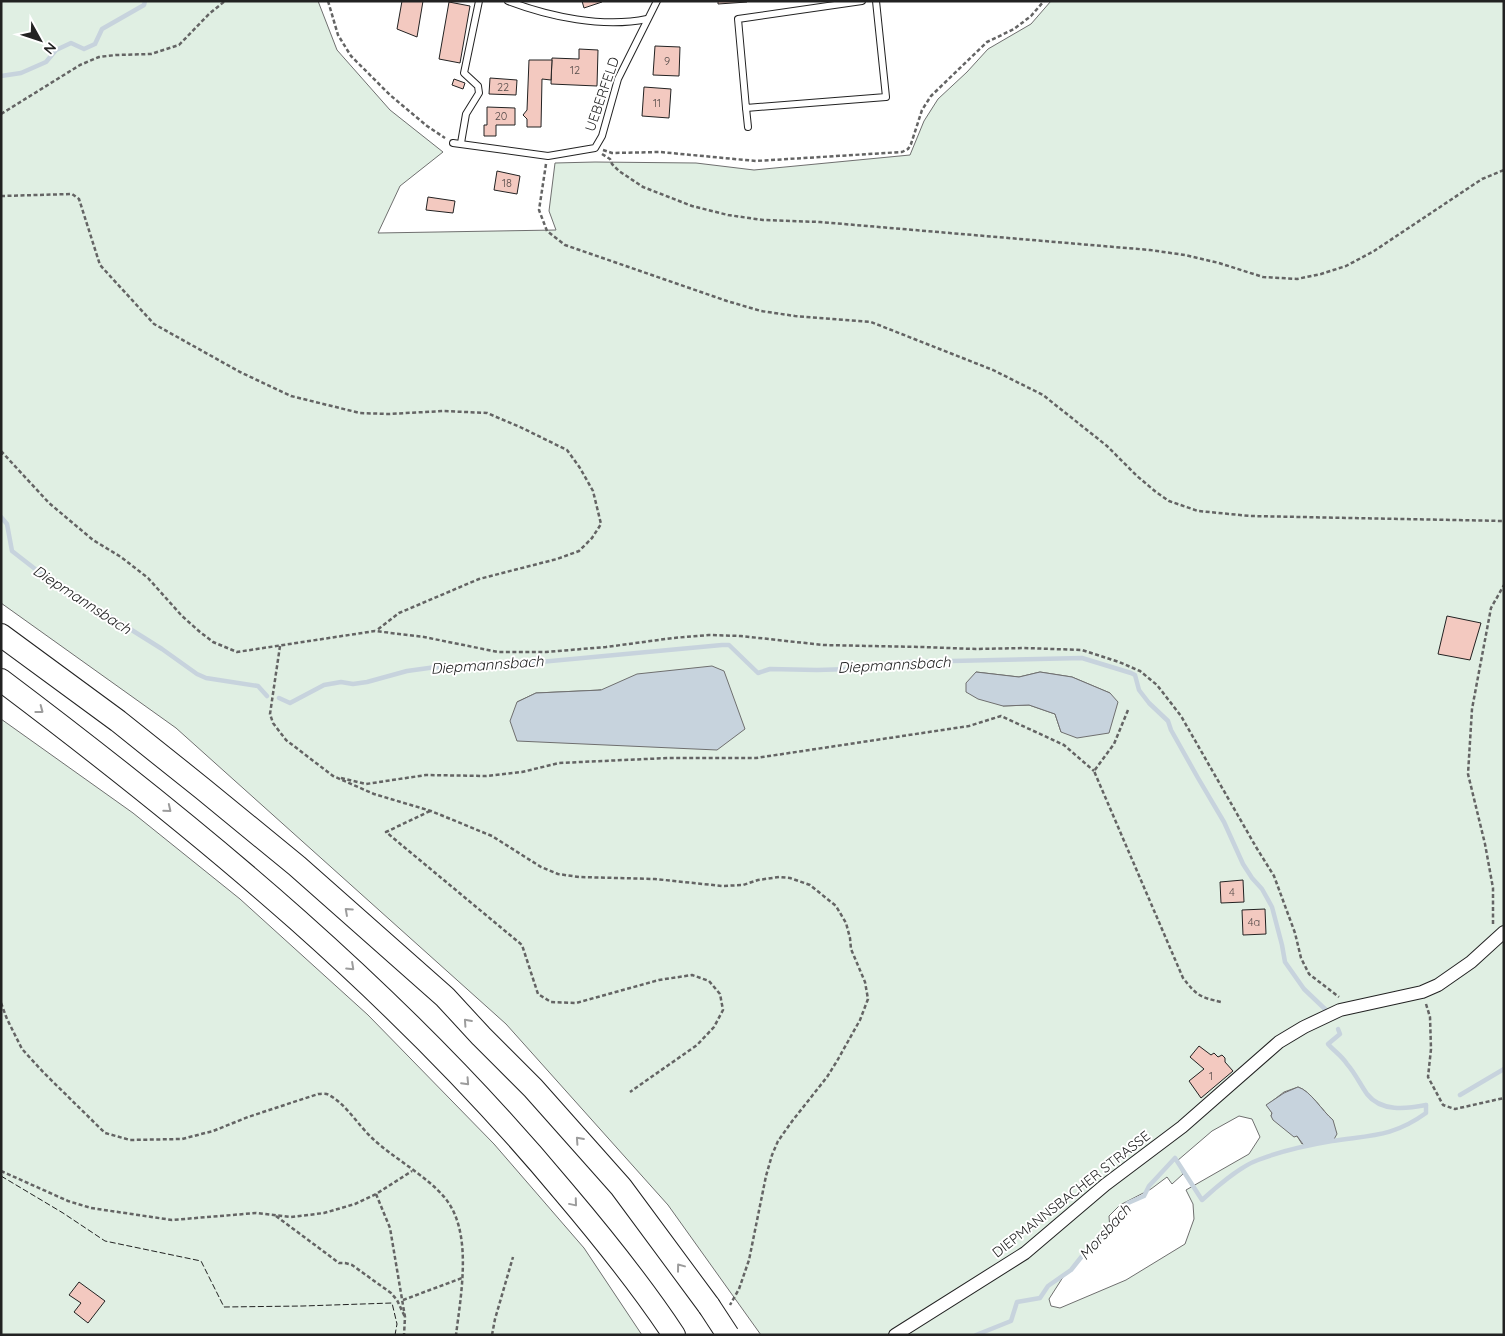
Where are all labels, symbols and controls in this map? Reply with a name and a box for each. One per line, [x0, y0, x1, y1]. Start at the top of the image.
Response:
north arrow [15, 15, 65, 65]
text: N [40, 39, 60, 58]
street label: UEBERFELD [581, 54, 623, 134]
house number: 9 [664, 54, 670, 68]
house number: 12 [570, 63, 580, 77]
house number: 22 [497, 80, 509, 94]
house number: 11 [653, 96, 661, 110]
house number: 20 [495, 109, 507, 123]
house number: 18 [502, 176, 512, 190]
water label: Diepmannsbach [30, 561, 135, 639]
water label: Diepmannsbach [430, 651, 545, 678]
water label: Diepmannsbach [837, 652, 951, 677]
one-way arrow [34, 704, 43, 712]
one-way arrow [162, 804, 171, 812]
house number: 4 [1229, 885, 1235, 899]
one-way arrow [345, 908, 354, 917]
house number: 4a [1248, 915, 1260, 929]
one-way arrow [345, 961, 354, 970]
one-way arrow [464, 1019, 473, 1028]
house number: 1 [1209, 1069, 1213, 1083]
one-way arrow [460, 1076, 469, 1085]
street label: DIEPMANNSBACHER STRASSE [988, 1127, 1154, 1261]
one-way arrow [576, 1136, 585, 1145]
one-way arrow [568, 1198, 577, 1207]
water label: Morsbach [1075, 1199, 1135, 1264]
one-way arrow [677, 1264, 685, 1273]

